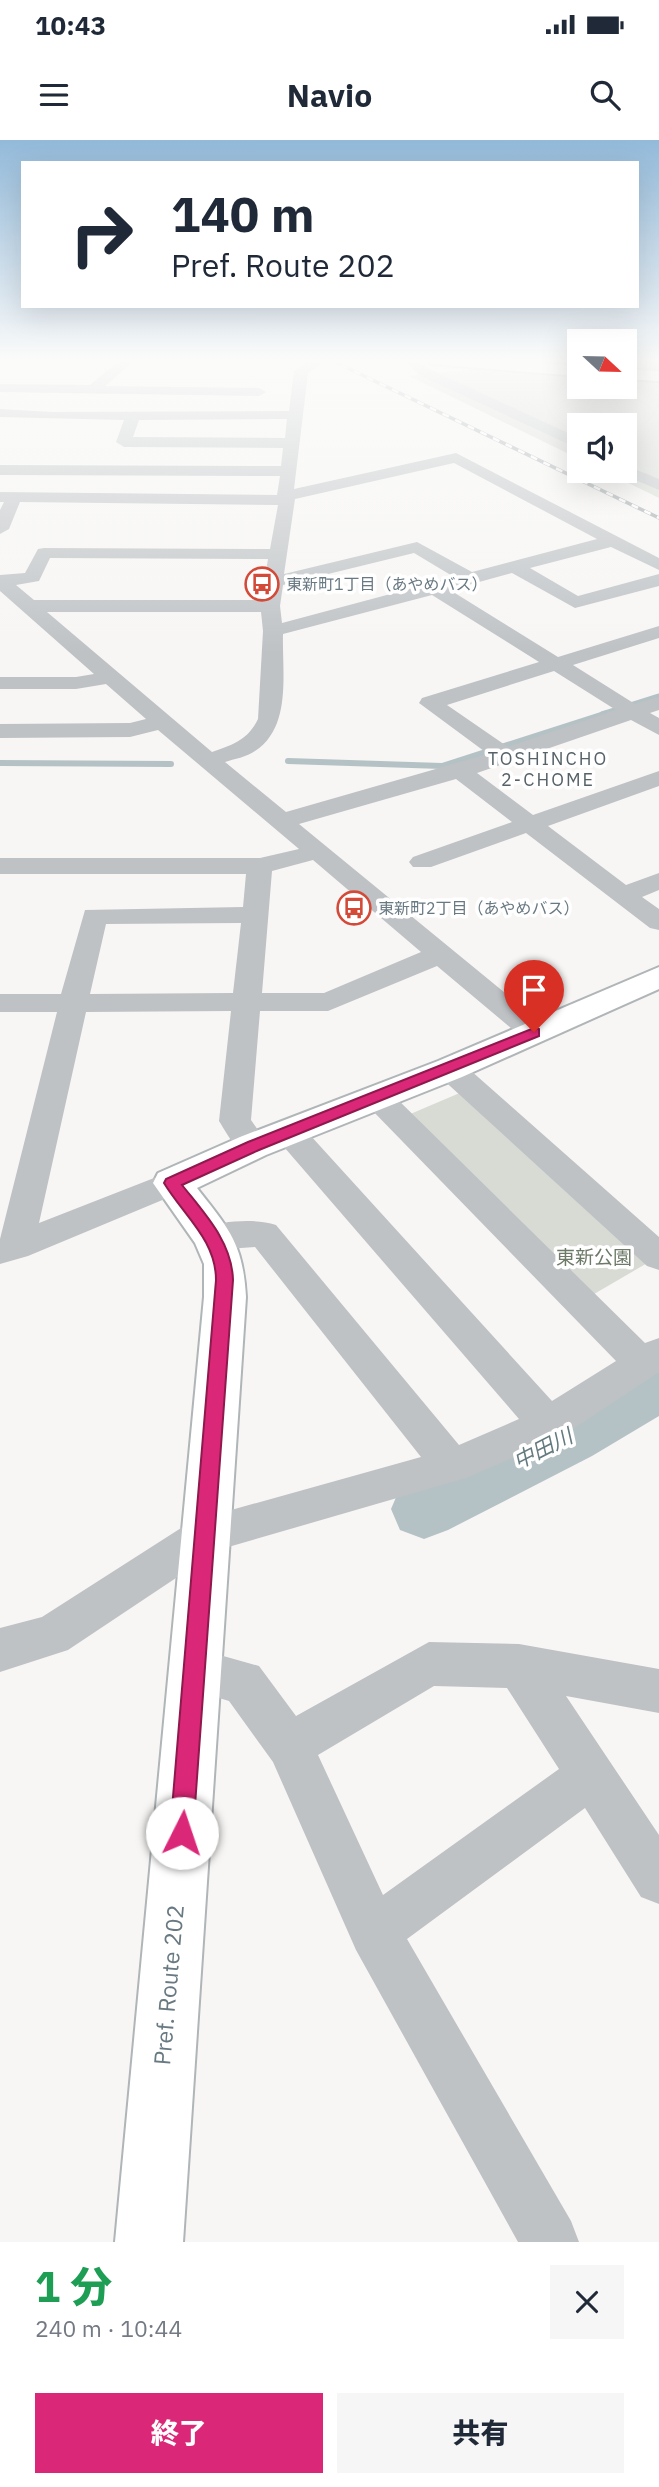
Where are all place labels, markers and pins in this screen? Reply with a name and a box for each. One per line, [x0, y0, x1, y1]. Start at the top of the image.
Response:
bus stop icon: 東新町1丁目（あやめバス） [243, 565, 281, 603]
place label: 東新町1丁目（あやめバス） [286, 574, 488, 594]
bus stop icon: 東新町2丁目（あやめバス） [335, 889, 373, 927]
place label: 東新町2丁目（あやめバス） [378, 898, 580, 918]
pin [504, 960, 564, 1032]

